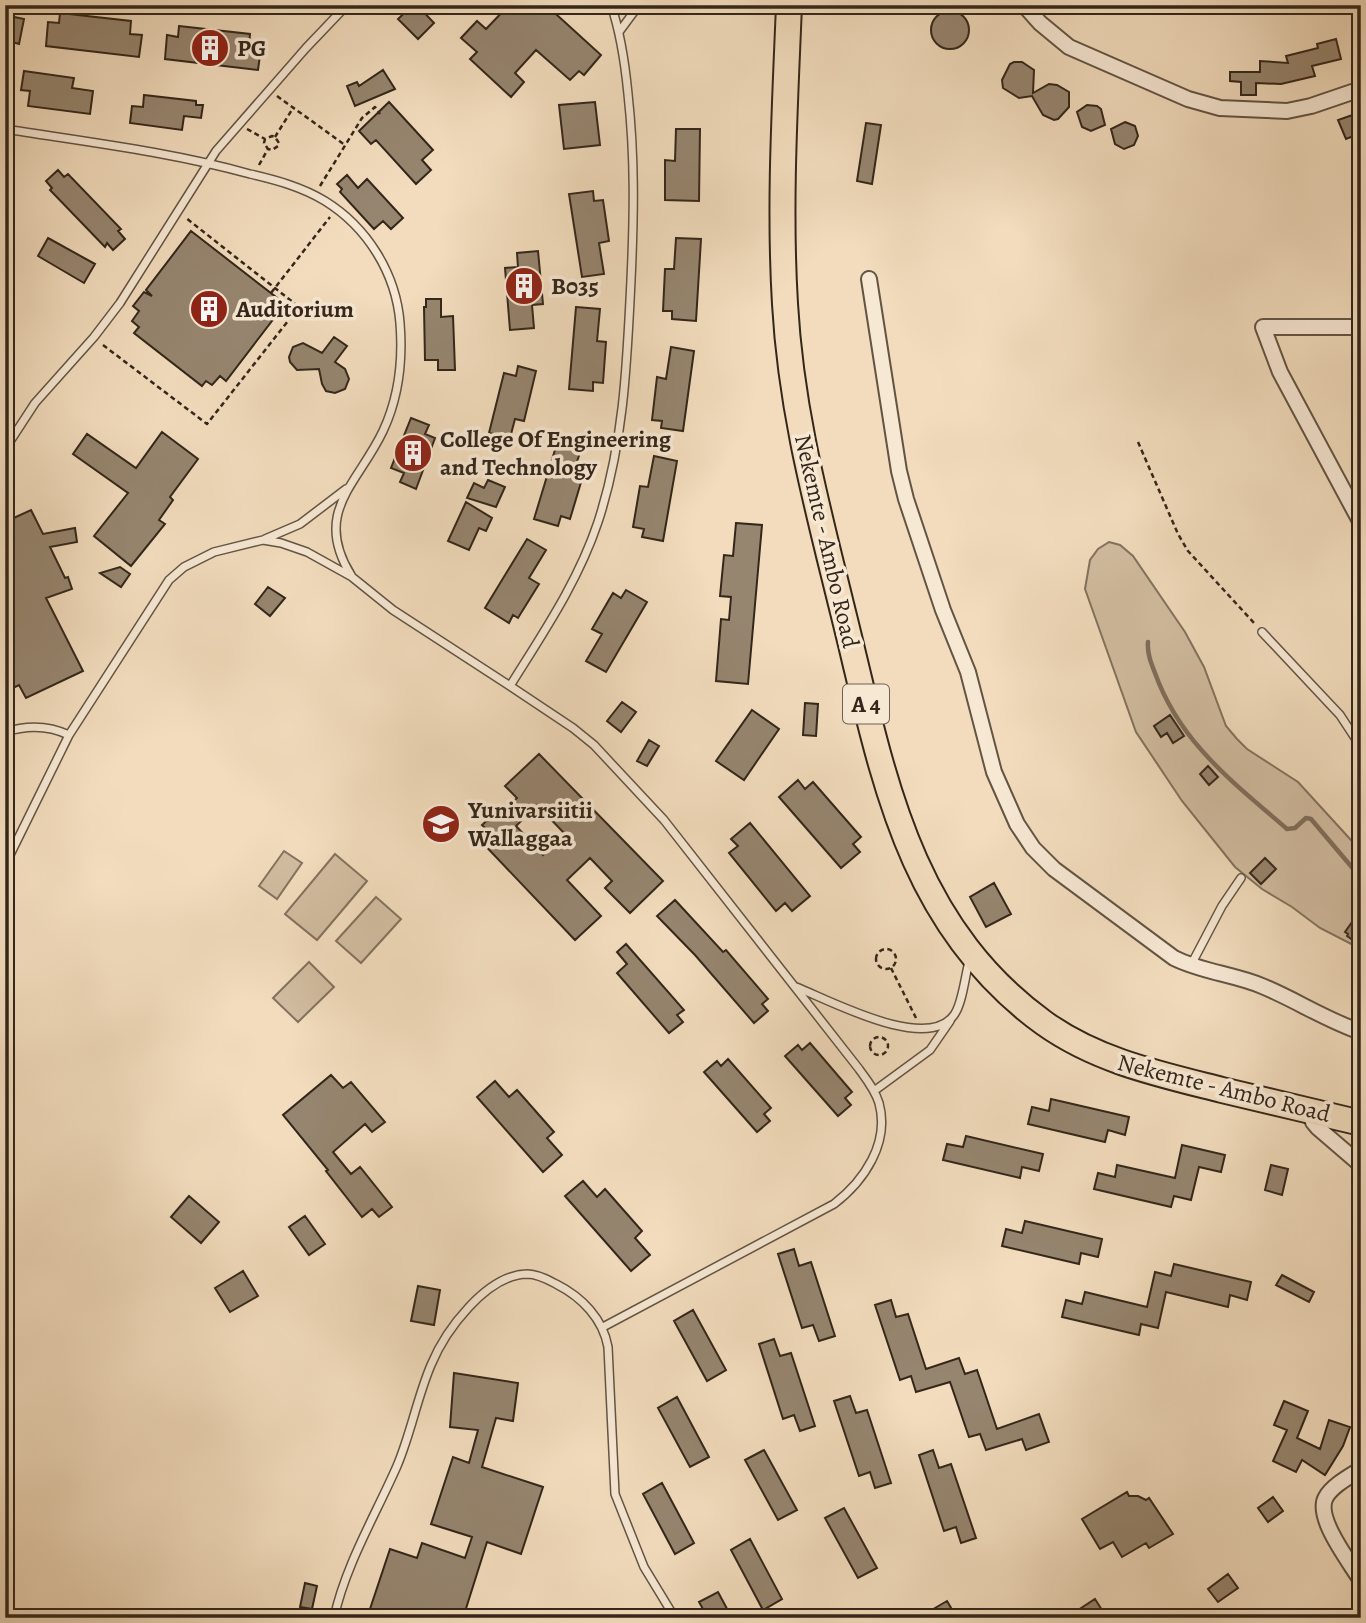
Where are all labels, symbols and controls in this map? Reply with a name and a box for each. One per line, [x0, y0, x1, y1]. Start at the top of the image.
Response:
building icon: PG [189, 27, 231, 69]
place label: PG [237, 32, 267, 64]
building icon: B035 [503, 265, 545, 307]
place label: B035 [551, 270, 599, 302]
building icon: Auditorium [188, 288, 230, 330]
place label: Auditorium [235, 293, 354, 325]
place label: College Of Engineering and Technology [440, 423, 672, 483]
street label: Nekemte - Ambo Road [787, 431, 867, 651]
building icon: College Of Engineering and Technology [392, 432, 434, 474]
road number: A 4 [843, 684, 889, 724]
place label: Yunivarsiitii Wallaggaa [467, 794, 593, 854]
school or university icon: Yunivarsiitii Wallaggaa [420, 803, 462, 845]
street label: Nekemte - Ambo Road [1114, 1046, 1334, 1130]

